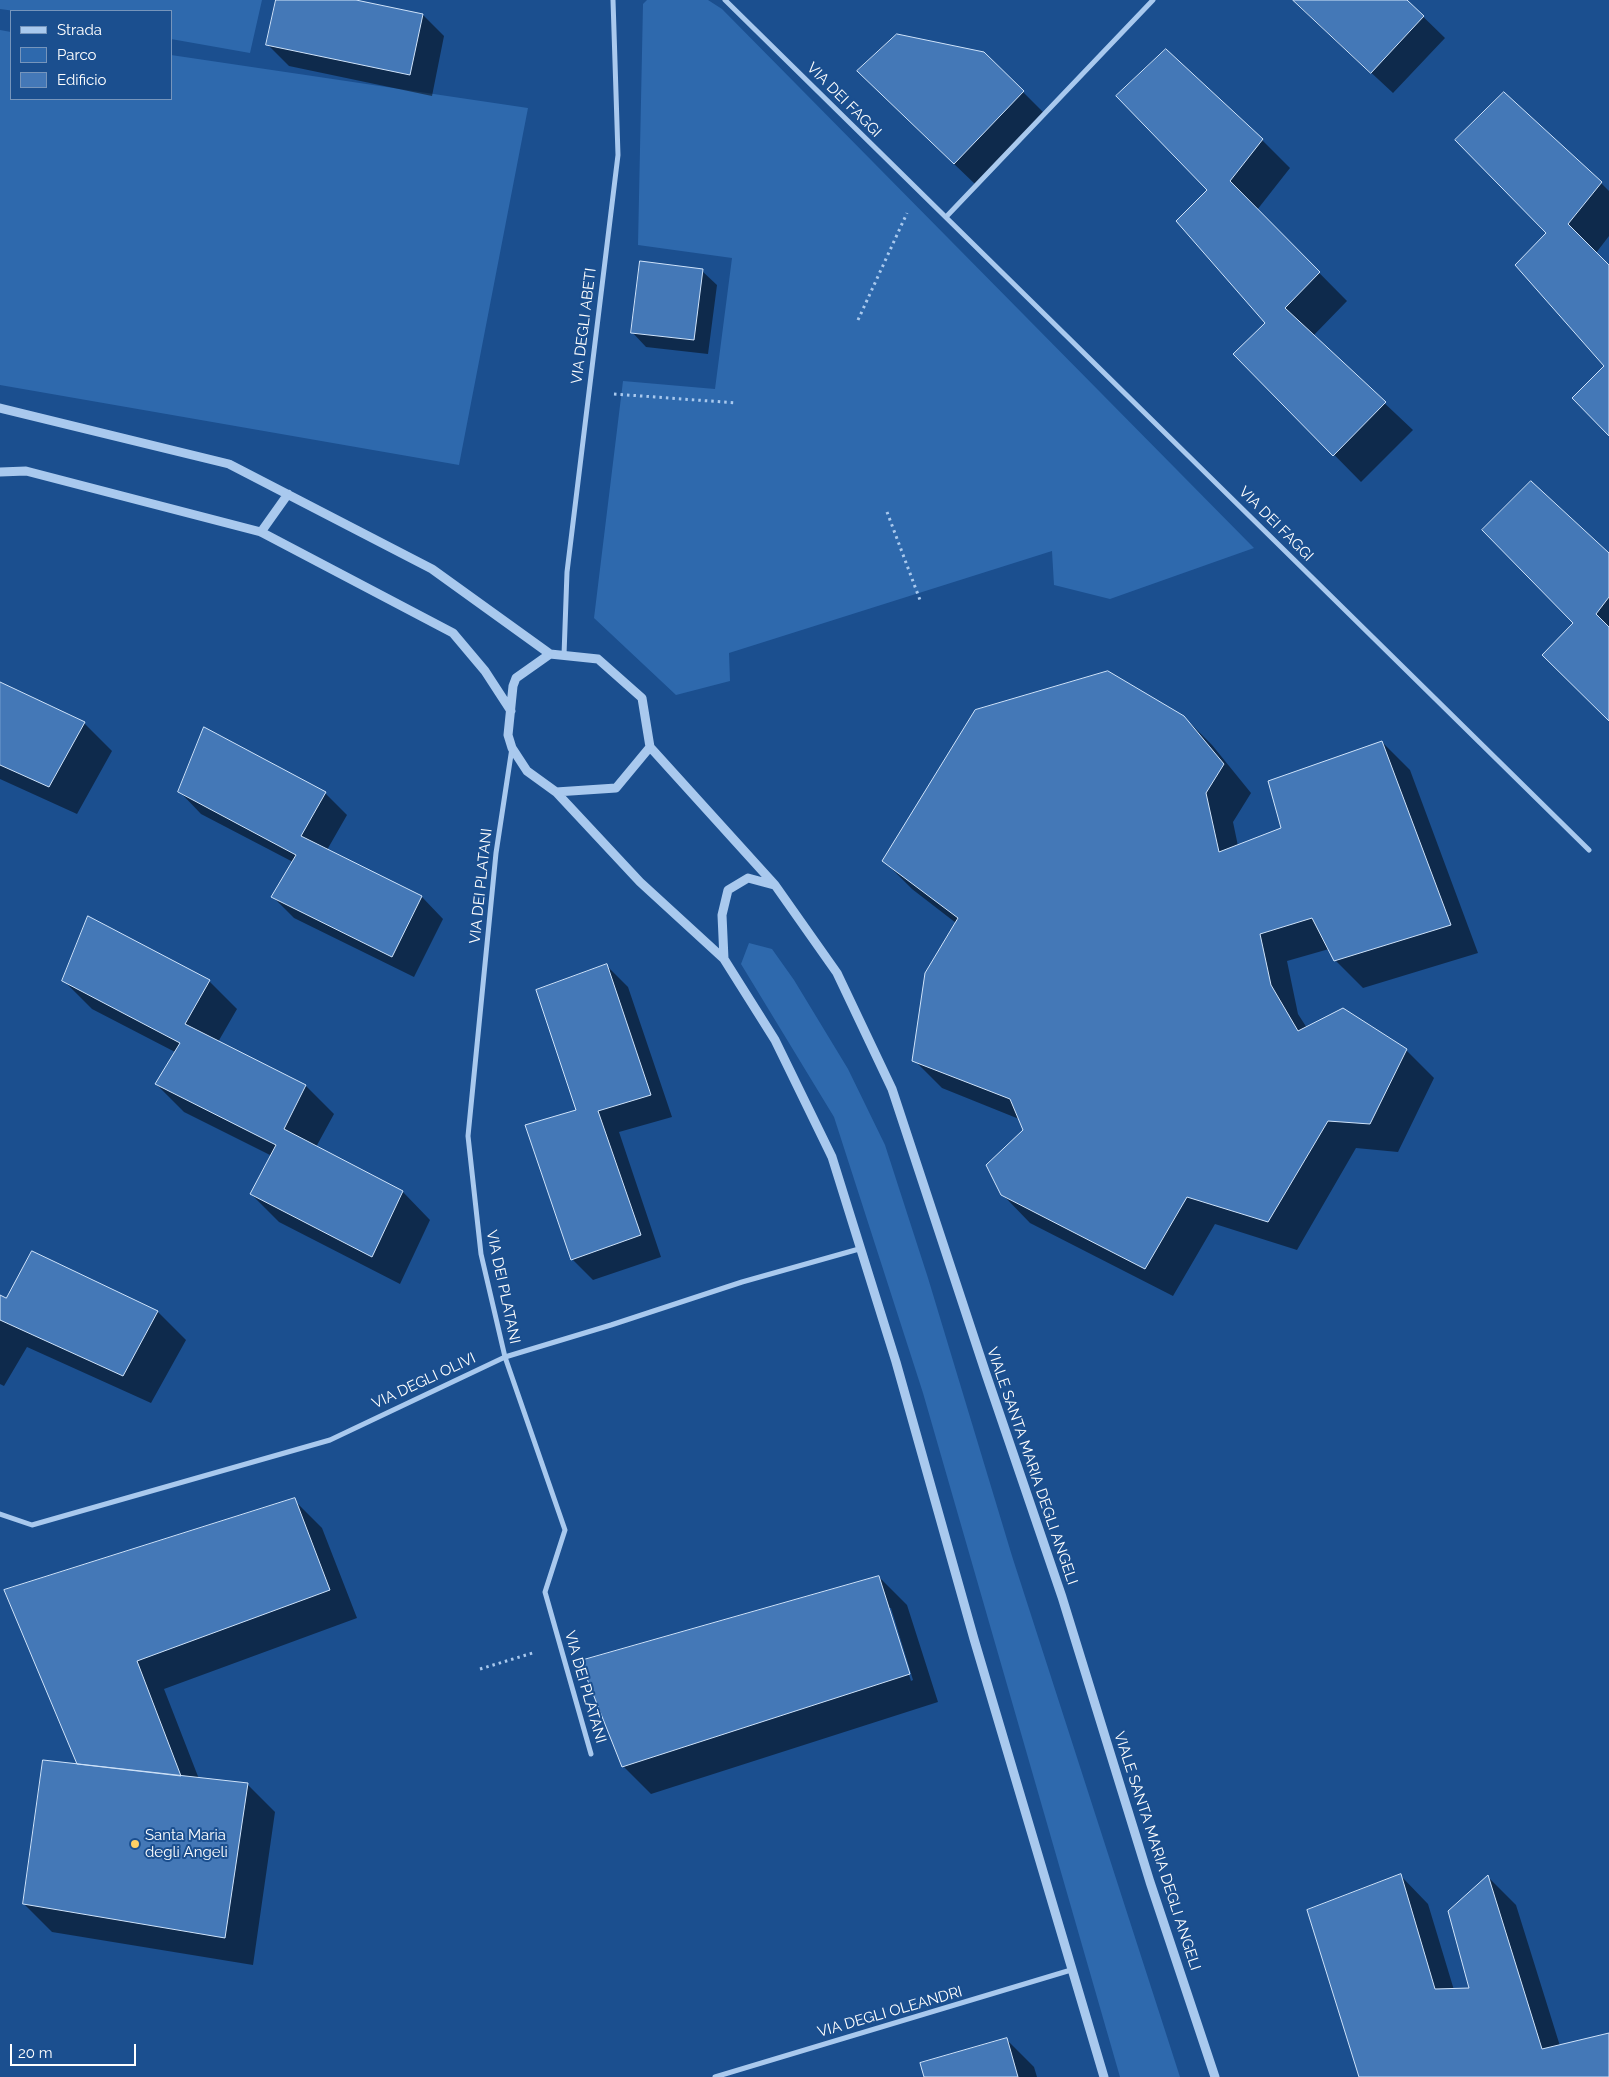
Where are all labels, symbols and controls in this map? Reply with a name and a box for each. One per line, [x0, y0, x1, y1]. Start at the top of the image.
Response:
legend [10, 10, 172, 100]
text: Strada [57, 21, 102, 39]
text: Parco [57, 46, 97, 64]
street label: VIA DEI FAGGI [803, 59, 885, 141]
text: Edificio [57, 71, 107, 89]
street label: VIA DEGLI ABETI [568, 267, 600, 385]
street label: VIA DEI FAGGI [1235, 483, 1317, 565]
street label: VIA DEI PLATANI [466, 827, 496, 945]
street label: VIA DEI PLATANI [482, 1228, 524, 1346]
street label: VIALE SANTA MARIA DEGLI ANGELI [983, 1345, 1081, 1587]
street label: VIA DEGLI OLIVI [369, 1349, 479, 1413]
street label: VIA DEI PLATANI [560, 1629, 610, 1745]
street label: VIALE SANTA MARIA DEGLI ANGELI [1110, 1729, 1204, 1973]
place label: Santa Maria degli Angeli [145, 1826, 228, 1861]
marker: Santa Maria degli Angeli [129, 1838, 141, 1850]
street label: VIA DEGLI OLEANDRI [816, 1983, 964, 2041]
scale bar [12, 2034, 139, 2066]
text: 20 m [18, 2044, 53, 2062]

